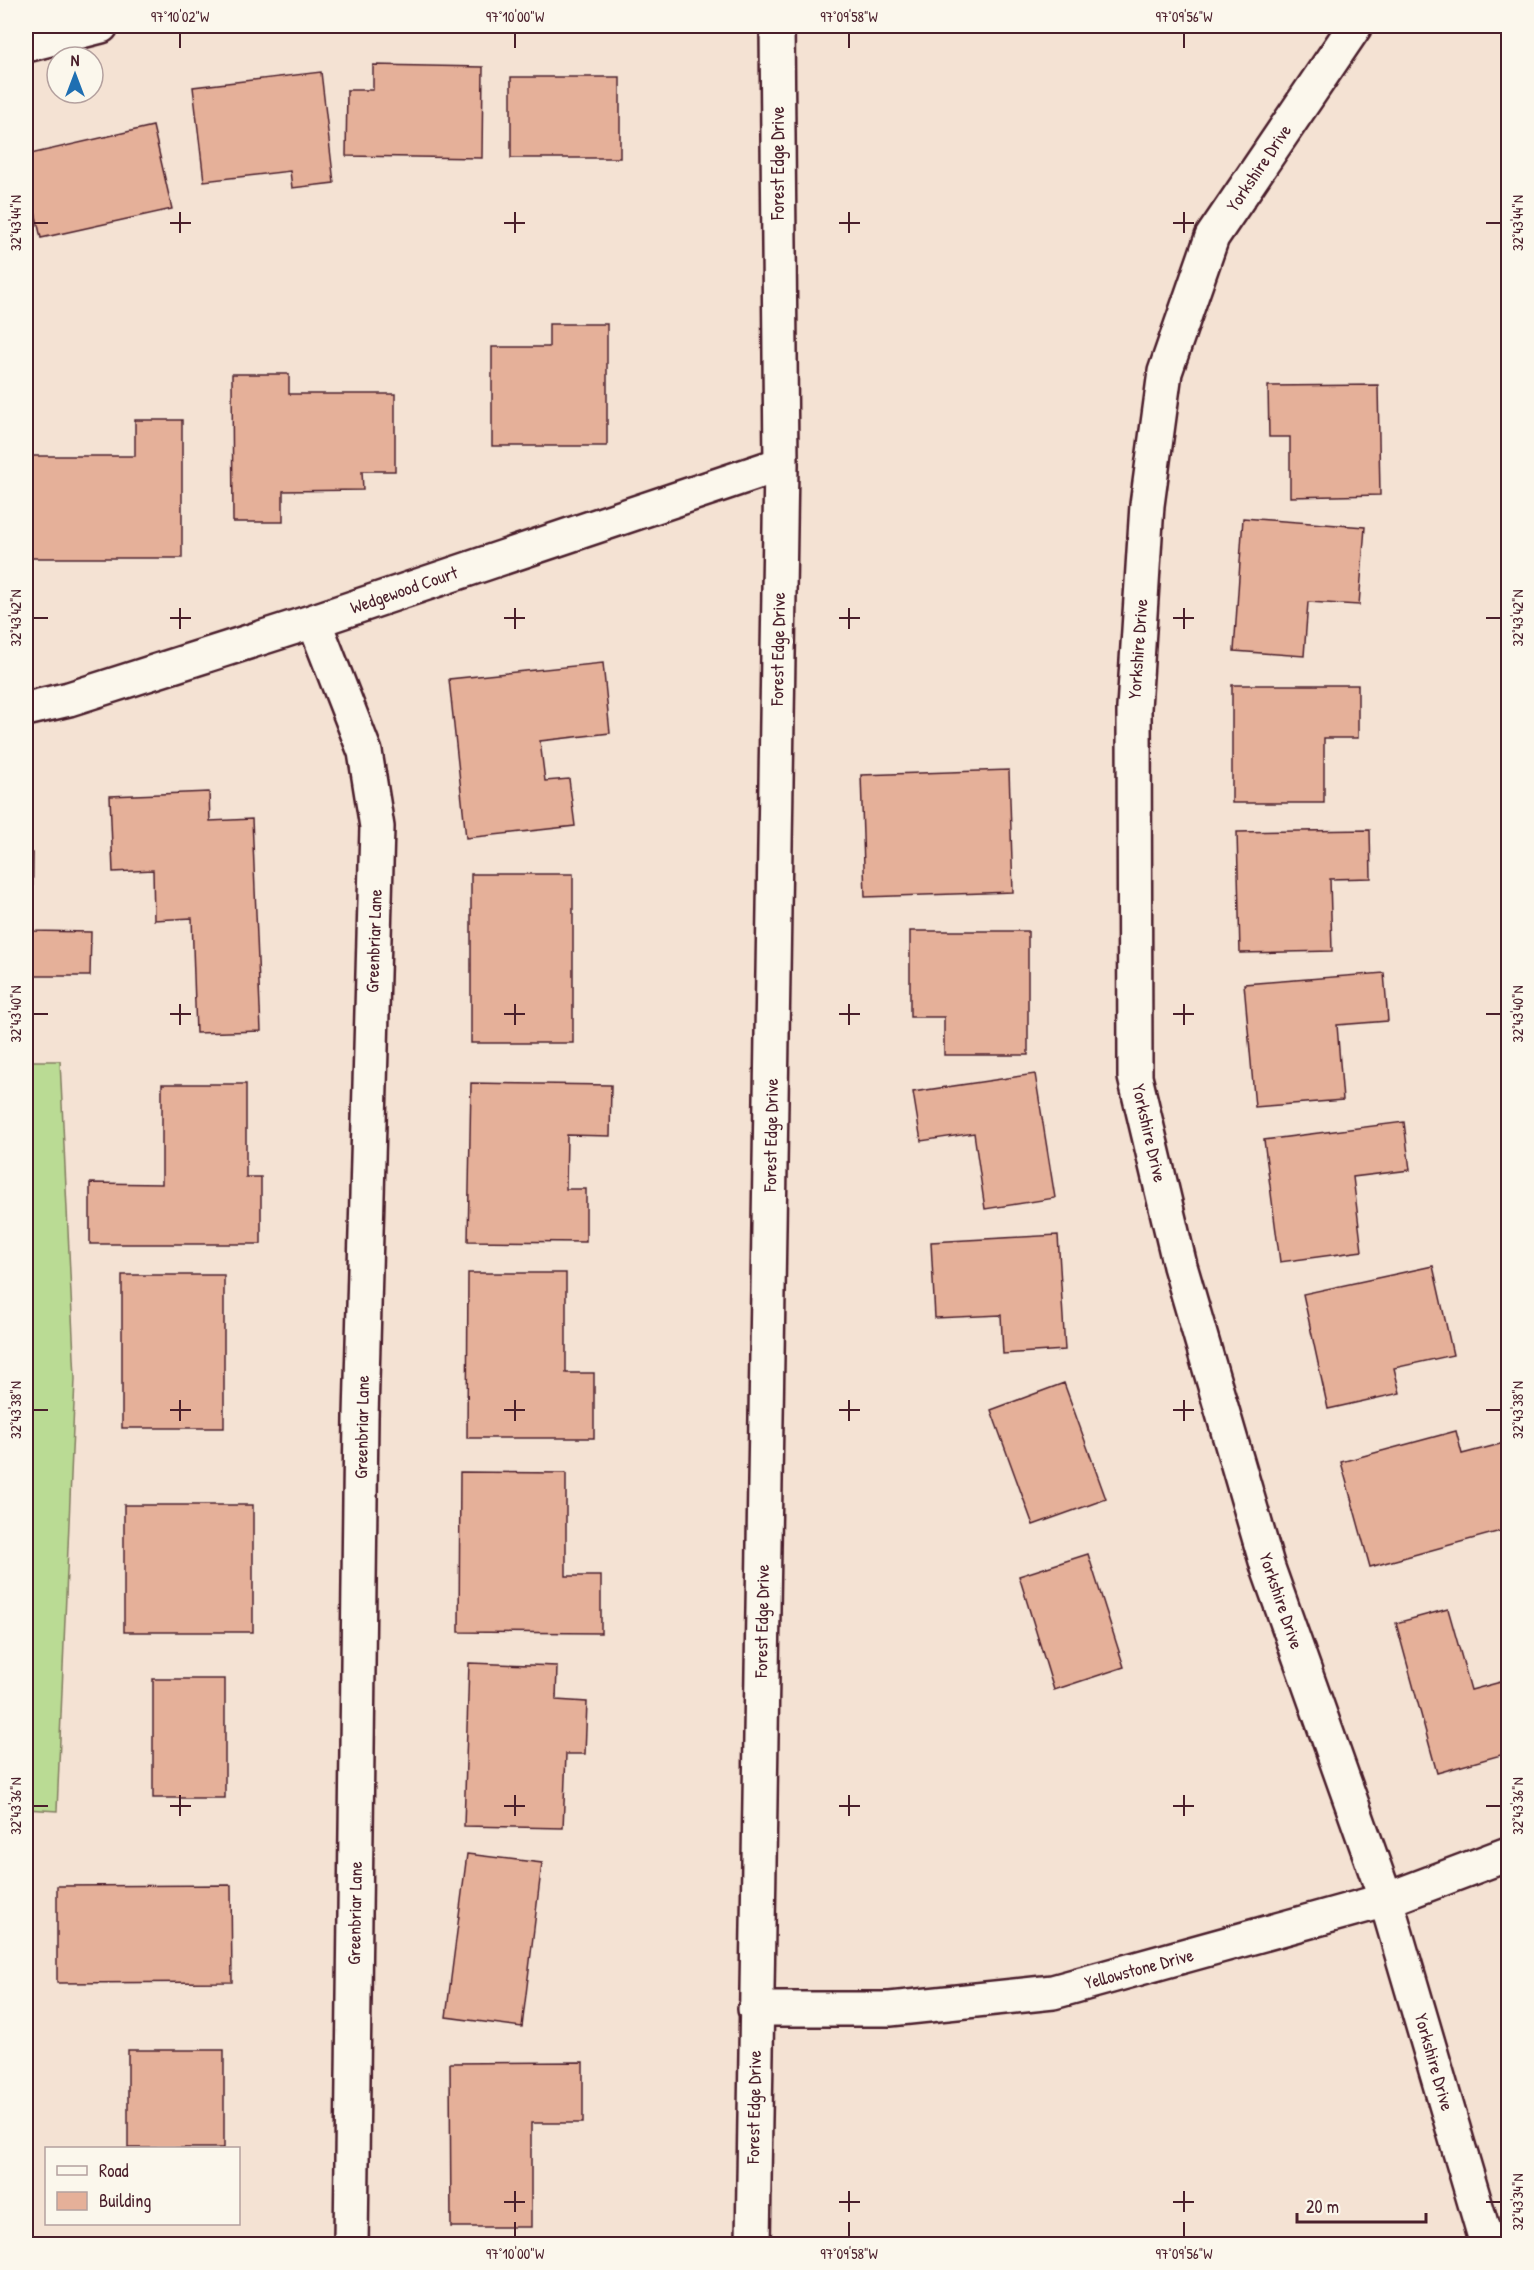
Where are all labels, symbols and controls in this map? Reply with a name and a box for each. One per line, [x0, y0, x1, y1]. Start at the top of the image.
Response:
text: 97°10'02"W [151, 6, 210, 27]
text: 97°10'00"W [486, 6, 545, 27]
text: 97°09'58"W [820, 6, 879, 27]
text: 97°09'56"W [1155, 6, 1213, 27]
north arrow [45, 45, 105, 105]
text: N [71, 49, 80, 71]
street label: Forest Edge Drive [765, 106, 790, 221]
street label: Yorkshire Drive [1220, 119, 1297, 216]
text: 32°43'44"N [5, 195, 26, 251]
text: 32°43'44"N [1507, 195, 1528, 251]
street label: Wedgewood Court [347, 559, 462, 620]
text: 32°43'42"N [5, 589, 26, 647]
text: 32°43'42"N [1507, 589, 1528, 647]
street label: Forest Edge Drive [764, 592, 791, 707]
street label: Yorkshire Drive [1122, 598, 1153, 700]
street label: Greenbriar Lane [359, 889, 388, 993]
text: 32°43'40"N [5, 986, 26, 1042]
text: 32°43'40"N [1507, 986, 1528, 1042]
street label: Forest Edge Drive [757, 1078, 784, 1193]
street label: Yorkshire Drive [1126, 1081, 1173, 1185]
street label: Greenbriar Lane [348, 1375, 375, 1479]
text: 32°43'38"N [5, 1381, 26, 1439]
text: 32°43'38"N [1507, 1381, 1528, 1439]
street label: Yorkshire Drive [1253, 1549, 1310, 1652]
street label: Forest Edge Drive [748, 1564, 775, 1679]
text: 32°43'36"N [5, 1777, 26, 1835]
text: 32°43'36"N [1507, 1777, 1528, 1835]
street label: Greenbriar Lane [341, 1861, 368, 1965]
street label: Yellowstone Drive [1081, 1942, 1196, 1995]
street label: Yorkshire Drive [1409, 2010, 1460, 2113]
street label: Forest Edge Drive [740, 2050, 767, 2165]
legend [45, 2147, 240, 2225]
text: Road [99, 2158, 129, 2183]
text: 32°43'34"N [1507, 2174, 1528, 2230]
scale bar [1297, 2186, 1426, 2224]
text: Building [99, 2188, 151, 2213]
text: 20 m [1306, 2194, 1339, 2219]
text: 97°10'00"W [486, 2243, 545, 2264]
text: 97°09'58"W [820, 2243, 879, 2264]
text: 97°09'56"W [1155, 2243, 1213, 2264]

